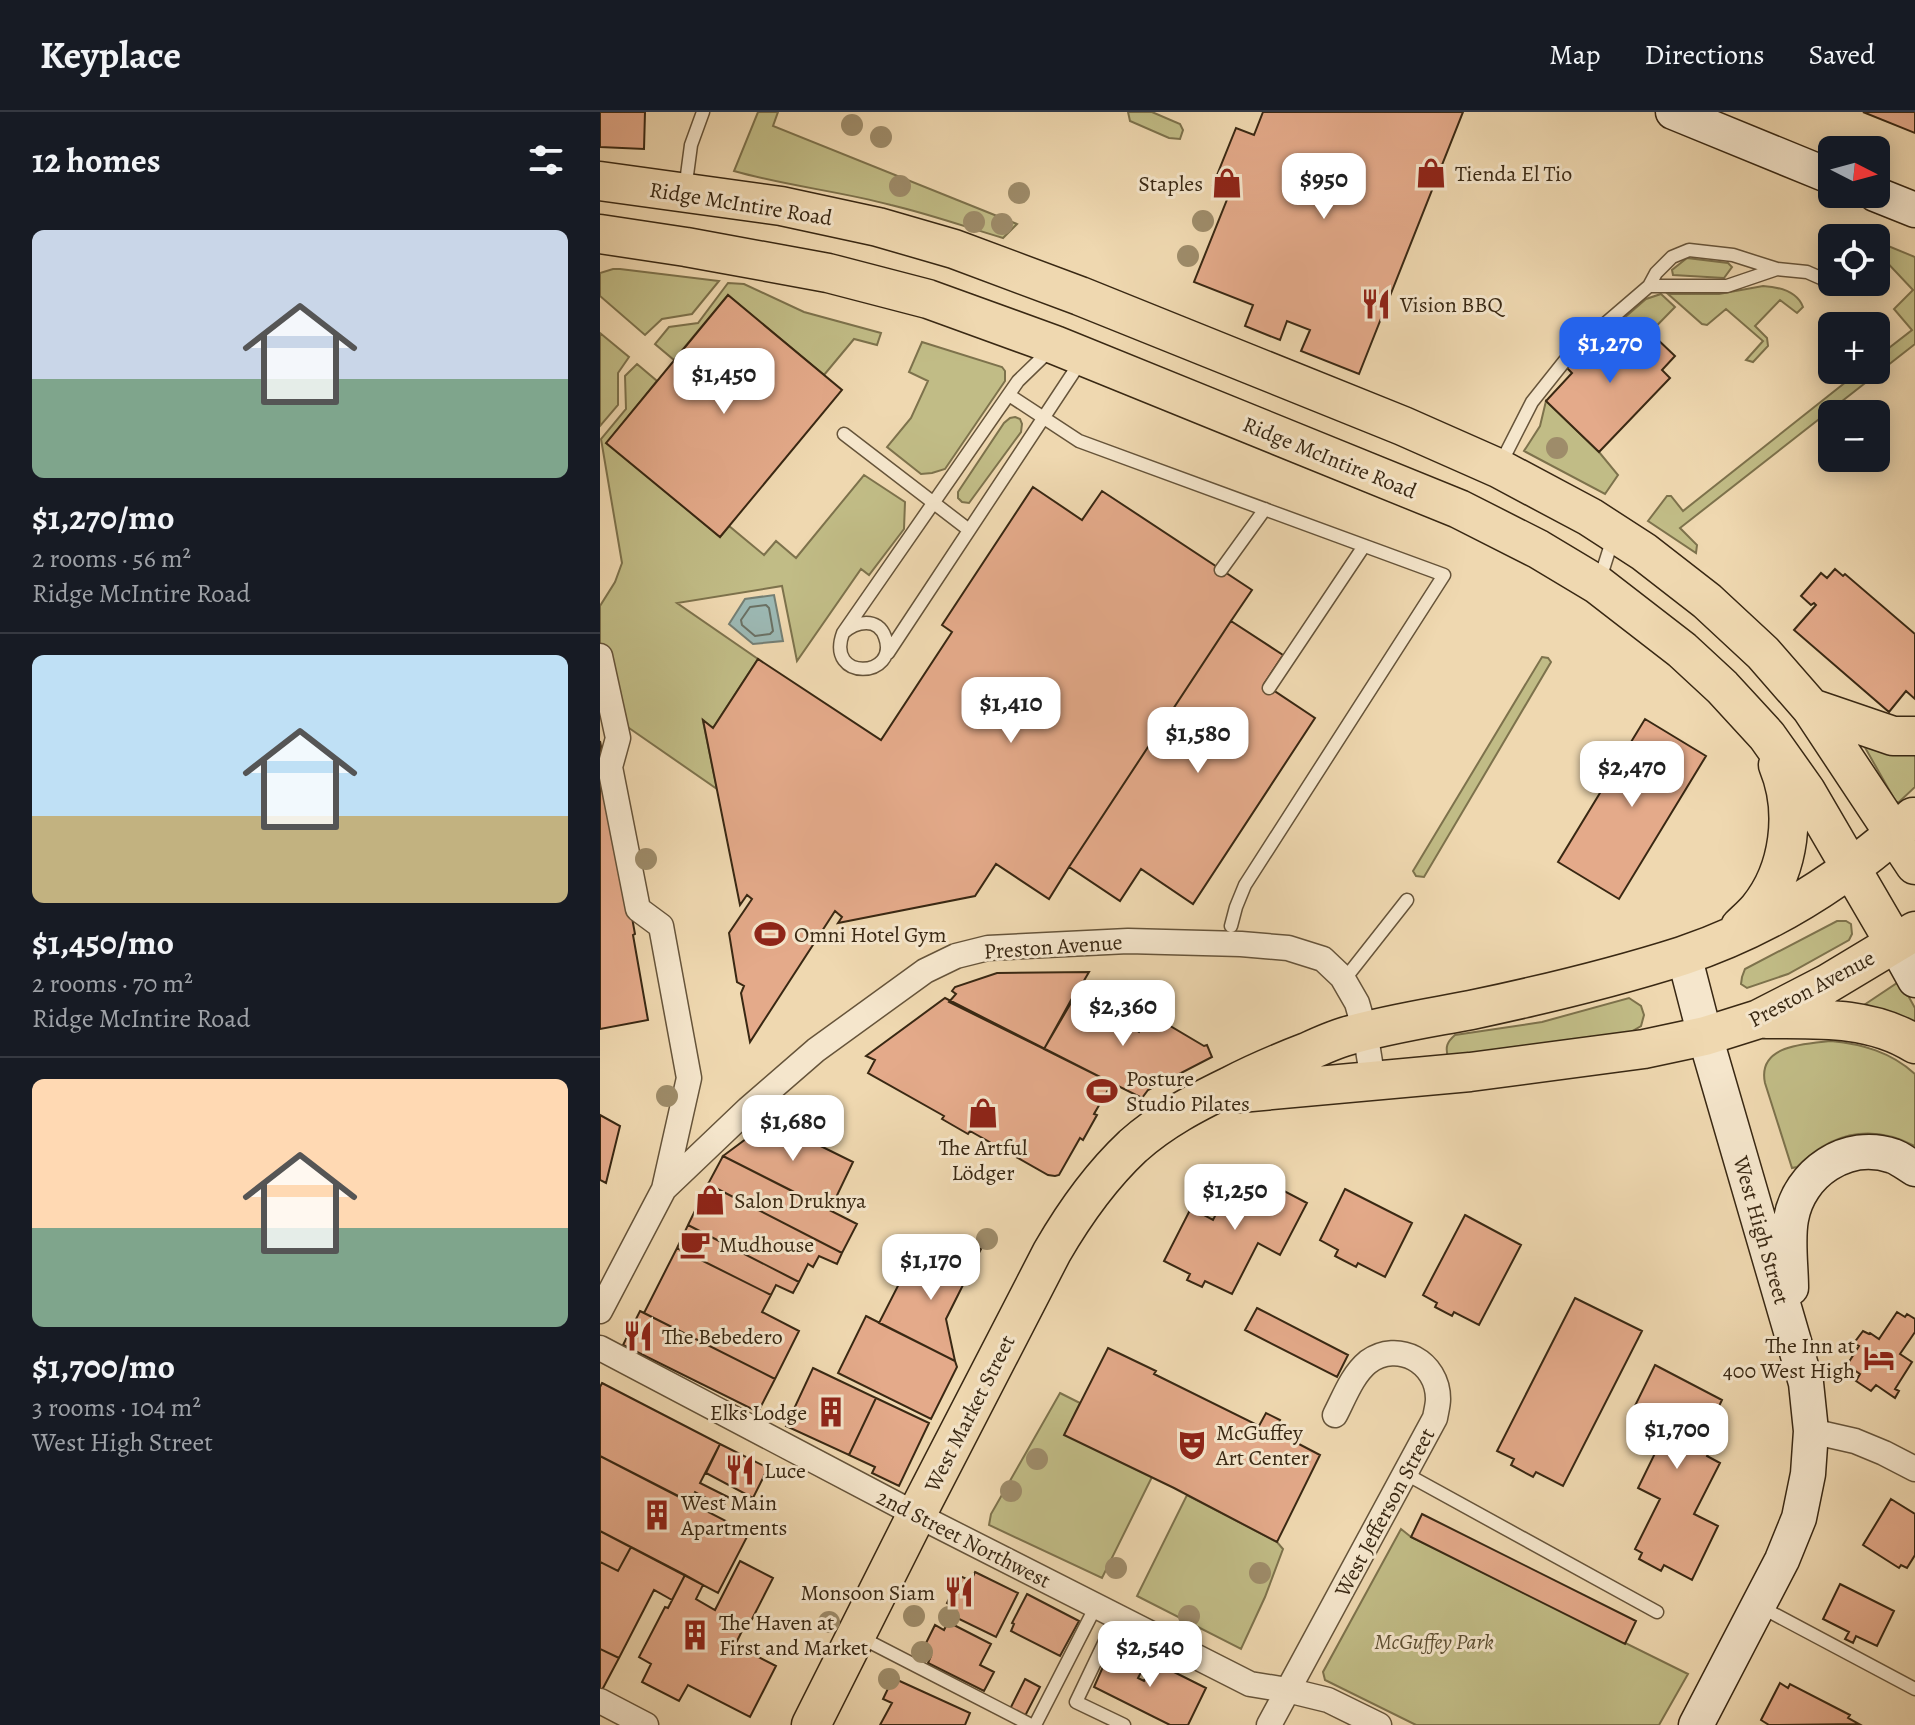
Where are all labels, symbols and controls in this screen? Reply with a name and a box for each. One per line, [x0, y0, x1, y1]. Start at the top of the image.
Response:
text: Keyplace [40, 29, 181, 81]
text: Map [1549, 36, 1600, 74]
text: Directions [1644, 36, 1765, 74]
text: Saved [1809, 36, 1875, 74]
north arrow [1818, 136, 1890, 208]
map controls [1818, 136, 1890, 472]
text: 12 homes [32, 137, 161, 184]
icon: filters [524, 138, 568, 182]
pin: $950 [1277, 153, 1371, 221]
shop icon: Tienda El Tio [1414, 156, 1448, 190]
place label: Tienda El Tio [1455, 159, 1572, 189]
text: $950 [1300, 161, 1348, 196]
shop icon: Staples [1210, 166, 1244, 200]
place label: Staples [1138, 169, 1203, 199]
street label: Ridge McIntire Road [647, 175, 835, 233]
button: locate [1818, 224, 1890, 296]
icon: home [228, 282, 372, 426]
restaurant icon: Vision BBQ [1359, 287, 1393, 321]
place label: Vision BBQ [1399, 290, 1505, 320]
button: + [1818, 312, 1890, 384]
pin: $1,270 [1545, 317, 1675, 385]
text: $1,270 [1577, 325, 1643, 360]
pin: $1,450 [659, 348, 789, 416]
text: $1,450 [692, 356, 756, 391]
button: − [1818, 400, 1890, 472]
street label: Ridge McIntire Road [1238, 409, 1421, 507]
text: $1,270/mo [32, 494, 174, 541]
text: 2 rooms · 56 m² [32, 541, 191, 576]
text: Ridge McIntire Road [32, 576, 250, 611]
pin: $1,410 [946, 677, 1076, 745]
text: $1,410 [979, 685, 1043, 720]
icon: home [228, 707, 372, 851]
pin: $1,580 [1133, 707, 1263, 775]
text: $1,580 [1165, 715, 1231, 750]
pin: $2,470 [1567, 741, 1697, 809]
text: $2,470 [1598, 749, 1666, 784]
sports icon: Omni Hotel Gym [753, 917, 787, 951]
text: $1,450/mo [32, 919, 174, 966]
place label: Omni Hotel Gym [794, 920, 946, 950]
street label: Preston Avenue [983, 927, 1123, 967]
street label: Preston Avenue [1743, 943, 1880, 1035]
text: 2 rooms · 70 m² [32, 966, 193, 1001]
pin: $2,360 [1058, 980, 1188, 1048]
text: $2,360 [1089, 988, 1157, 1023]
text: Ridge McIntire Road [32, 1001, 250, 1036]
place label: Posture Studio Pilates [1126, 1064, 1250, 1119]
sports icon: Posture Studio Pilates [1085, 1074, 1119, 1108]
pin: $1,680 [728, 1095, 858, 1163]
shop icon: The Artful Lödger [966, 1096, 1000, 1130]
text: $1,680 [760, 1103, 826, 1138]
icon: home [228, 1131, 372, 1275]
place label: The Artful Lödger [939, 1133, 1027, 1188]
street label: West High Street [1725, 1152, 1797, 1308]
pin: $1,250 [1170, 1164, 1300, 1232]
text: $1,250 [1202, 1172, 1268, 1207]
shop icon: Salon Druknya [693, 1183, 727, 1217]
place label: Salon Druknya [734, 1186, 867, 1216]
cafe icon: Mudhouse [678, 1227, 712, 1261]
place label: Mudhouse [719, 1230, 814, 1260]
pin: $1,170 [866, 1234, 996, 1302]
text: $1,170 [900, 1242, 962, 1277]
restaurant icon: The Bebedero [621, 1319, 655, 1353]
place label: The Bebedero [662, 1322, 783, 1352]
street label: West Market Street [917, 1330, 1022, 1498]
place label: The Inn at 400 West High [1723, 1331, 1855, 1386]
hotel icon: The Inn at 400 West High [1862, 1341, 1896, 1375]
text: $1,700/mo [32, 1343, 175, 1390]
text: 3 rooms · 104 m² [32, 1390, 201, 1425]
building icon: Elks Lodge [814, 1395, 848, 1429]
place label: Elks Lodge [710, 1398, 807, 1428]
pin: $1,700 [1612, 1403, 1742, 1471]
text: $1,700 [1644, 1411, 1710, 1446]
place label: McGuffey Art Center [1215, 1418, 1309, 1473]
street label: West Jefferson Street [1327, 1423, 1442, 1603]
text: West High Street [32, 1425, 213, 1460]
theatre icon: McGuffey Art Center [1175, 1428, 1209, 1462]
restaurant icon: Luce [723, 1453, 757, 1487]
place label: Luce [764, 1456, 806, 1486]
street label: 2nd Street Northwest [871, 1482, 1056, 1596]
place label: West Main Apartments [680, 1488, 787, 1543]
building icon: West Main Apartments [640, 1498, 674, 1532]
restaurant icon: Monsoon Siam [942, 1575, 976, 1609]
place label: Monsoon Siam [800, 1578, 935, 1608]
place label: The Haven at First and Market [719, 1608, 868, 1663]
building icon: The Haven at First and Market [678, 1618, 712, 1652]
pin: $2,540 [1085, 1621, 1215, 1689]
park label: McGuffey Park [1374, 1627, 1494, 1657]
text: $2,540 [1116, 1629, 1184, 1664]

